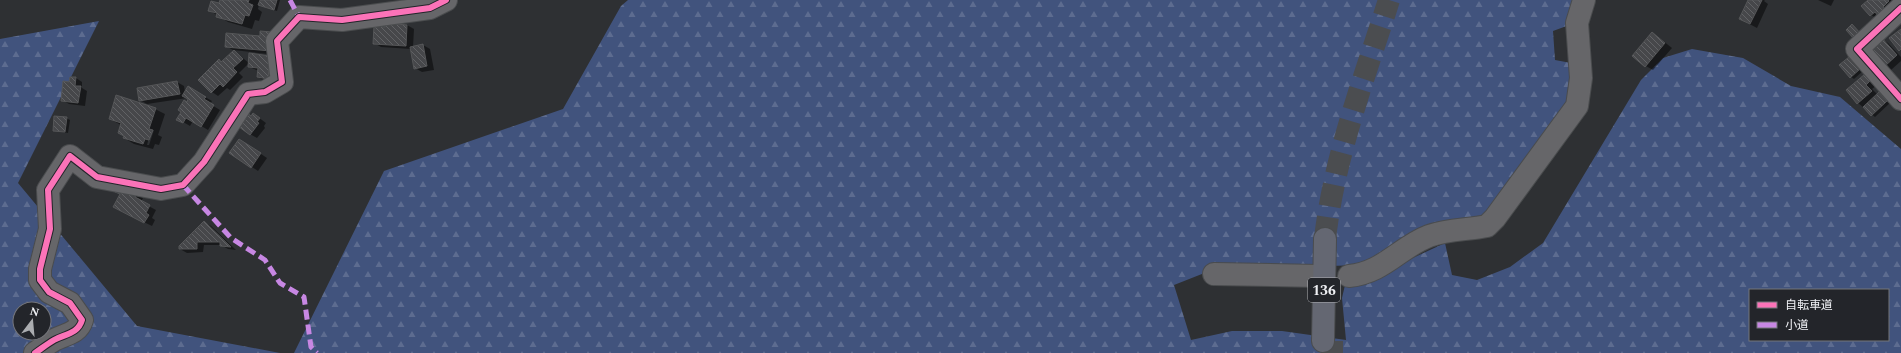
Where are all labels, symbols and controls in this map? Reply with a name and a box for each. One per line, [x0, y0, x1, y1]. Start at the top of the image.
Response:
road number: 136 [1308, 278, 1340, 302]
legend [1749, 289, 1889, 341]
text: 自転車道 [1785, 296, 1833, 315]
north arrow [12, 301, 52, 341]
text: N [28, 302, 41, 321]
text: 小道 [1785, 316, 1809, 335]

